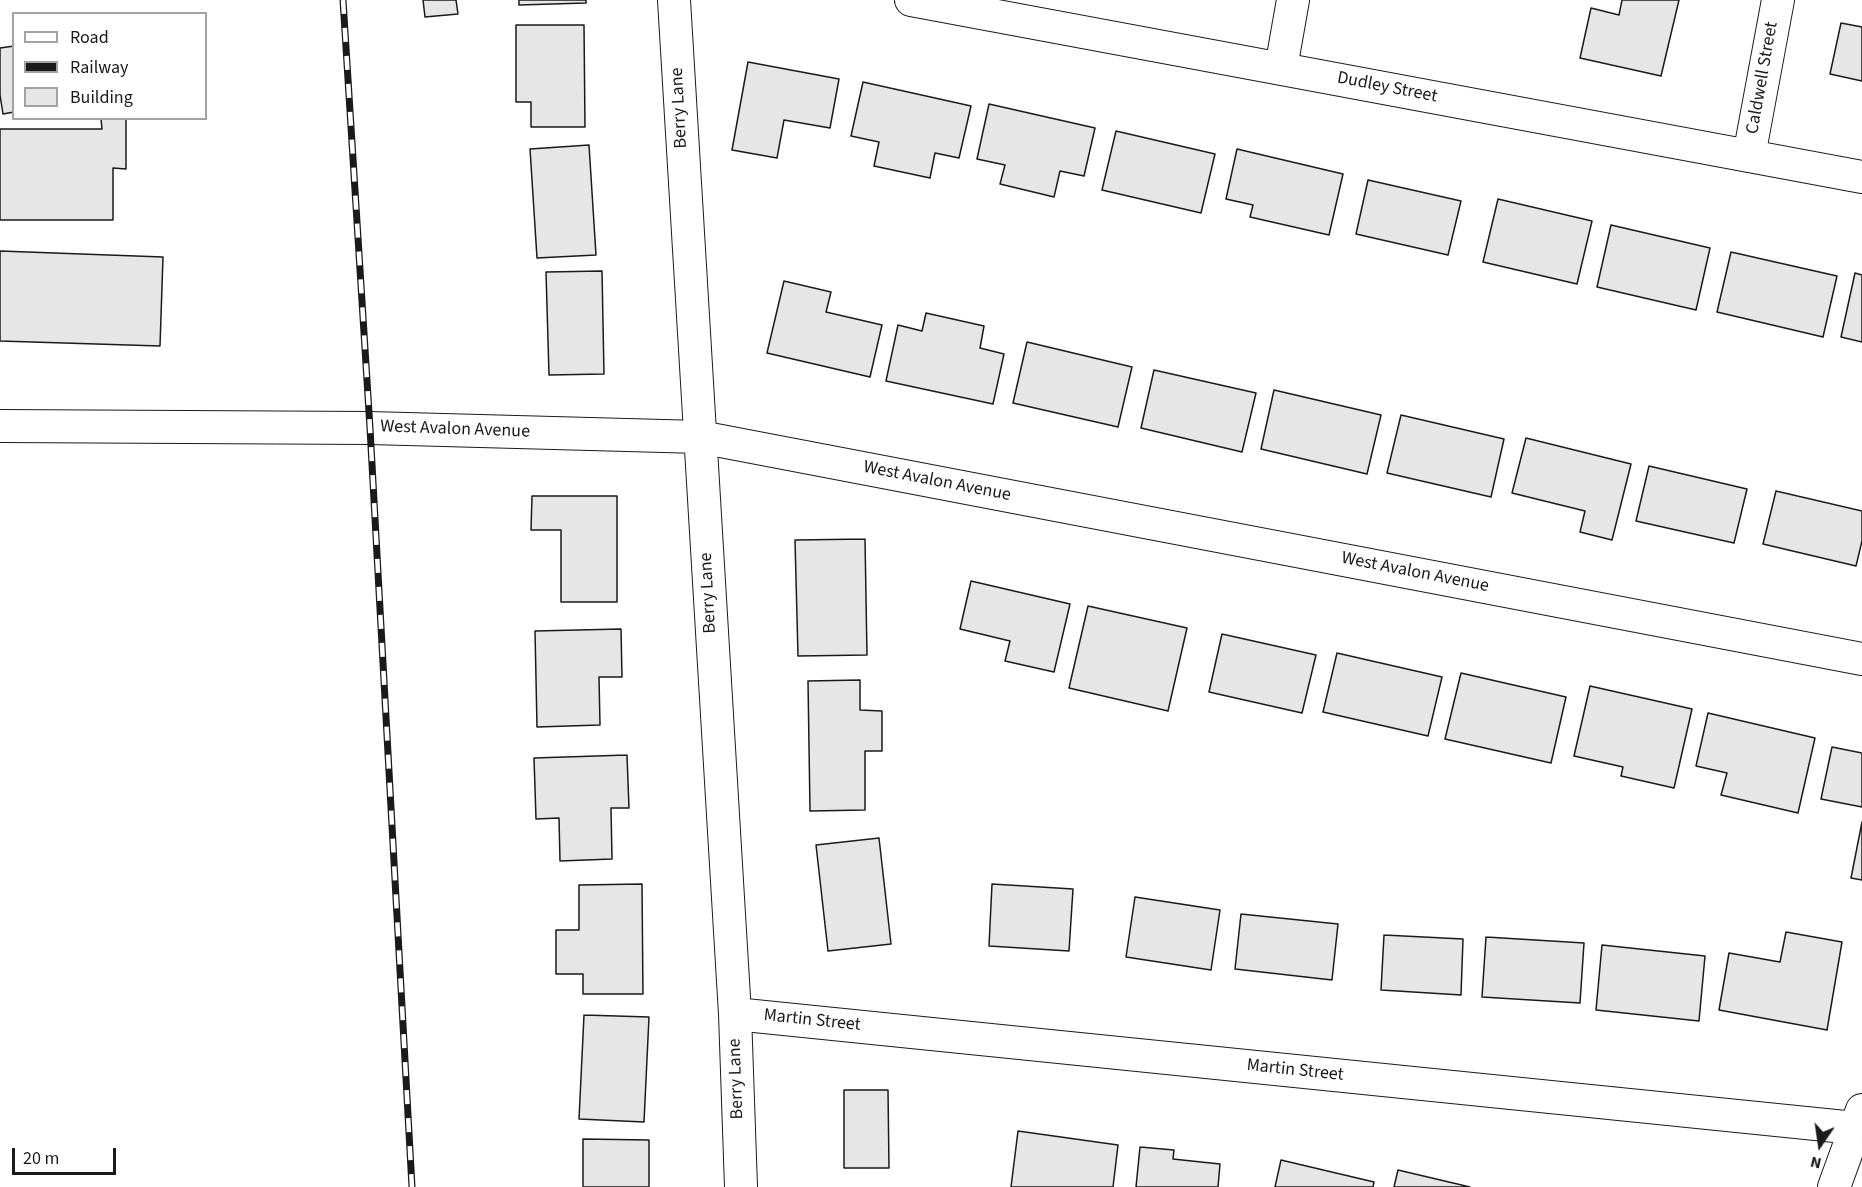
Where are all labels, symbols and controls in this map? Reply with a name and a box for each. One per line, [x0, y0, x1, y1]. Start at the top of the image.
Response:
legend [12, 12, 207, 120]
street label: Caldwell Street [1743, 20, 1783, 136]
text: Road [70, 25, 109, 50]
text: Railway [70, 55, 129, 80]
street label: Berry Lane [667, 67, 693, 149]
street label: Dudley Street [1335, 68, 1439, 108]
text: Building [70, 85, 133, 110]
street label: West Avalon Avenue [380, 417, 530, 443]
street label: West Avalon Avenue [861, 457, 1013, 507]
street label: West Avalon Avenue [1339, 548, 1491, 598]
street label: Berry Lane [696, 552, 722, 634]
street label: Martin Street [762, 1005, 862, 1037]
street label: Berry Lane [725, 1038, 749, 1120]
street label: Martin Street [1245, 1055, 1345, 1087]
north arrow [1790, 1115, 1850, 1175]
scale bar [15, 1136, 118, 1174]
text: 20 m [23, 1146, 59, 1171]
text: N [1808, 1151, 1824, 1174]

